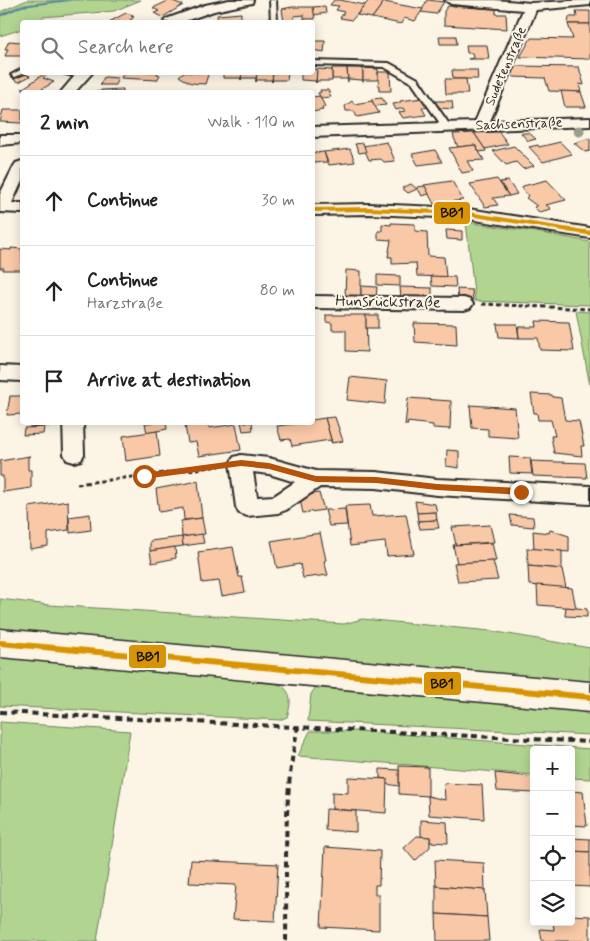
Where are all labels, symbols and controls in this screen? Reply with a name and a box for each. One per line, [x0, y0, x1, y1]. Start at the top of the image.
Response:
search box [20, 20, 315, 75]
street label: Sudetenstraße [481, 23, 531, 109]
icon: search [38, 34, 66, 62]
text: Search here [78, 35, 174, 60]
text: 2 min [40, 109, 89, 137]
text: Walk · 110 m [207, 112, 295, 133]
street label: Sachsenstraße [475, 113, 563, 135]
icon: ahead [40, 187, 68, 215]
text: Continue [87, 188, 158, 213]
text: 30 m [262, 190, 295, 211]
line badge: BB1 [433, 201, 471, 225]
text: BB1 [440, 204, 464, 222]
text: Continue [87, 268, 158, 293]
icon: ahead [40, 277, 68, 305]
text: 80 m [260, 280, 295, 301]
street label: Hunsrückstraße [335, 291, 441, 313]
text: Harzstraße [87, 293, 163, 314]
icon: arrive [40, 367, 68, 395]
text: Arrive at destination [87, 368, 251, 393]
route start [133, 465, 156, 488]
route end [510, 481, 533, 504]
line badge: BB1 [128, 644, 167, 669]
text: BB1 [136, 648, 160, 666]
line badge: BB1 [423, 671, 462, 696]
text: BB1 [430, 675, 454, 693]
map controls [530, 746, 575, 926]
button: + [530, 746, 575, 791]
button: − [530, 791, 575, 836]
button: locate [530, 836, 575, 881]
button: layers [530, 881, 575, 926]

